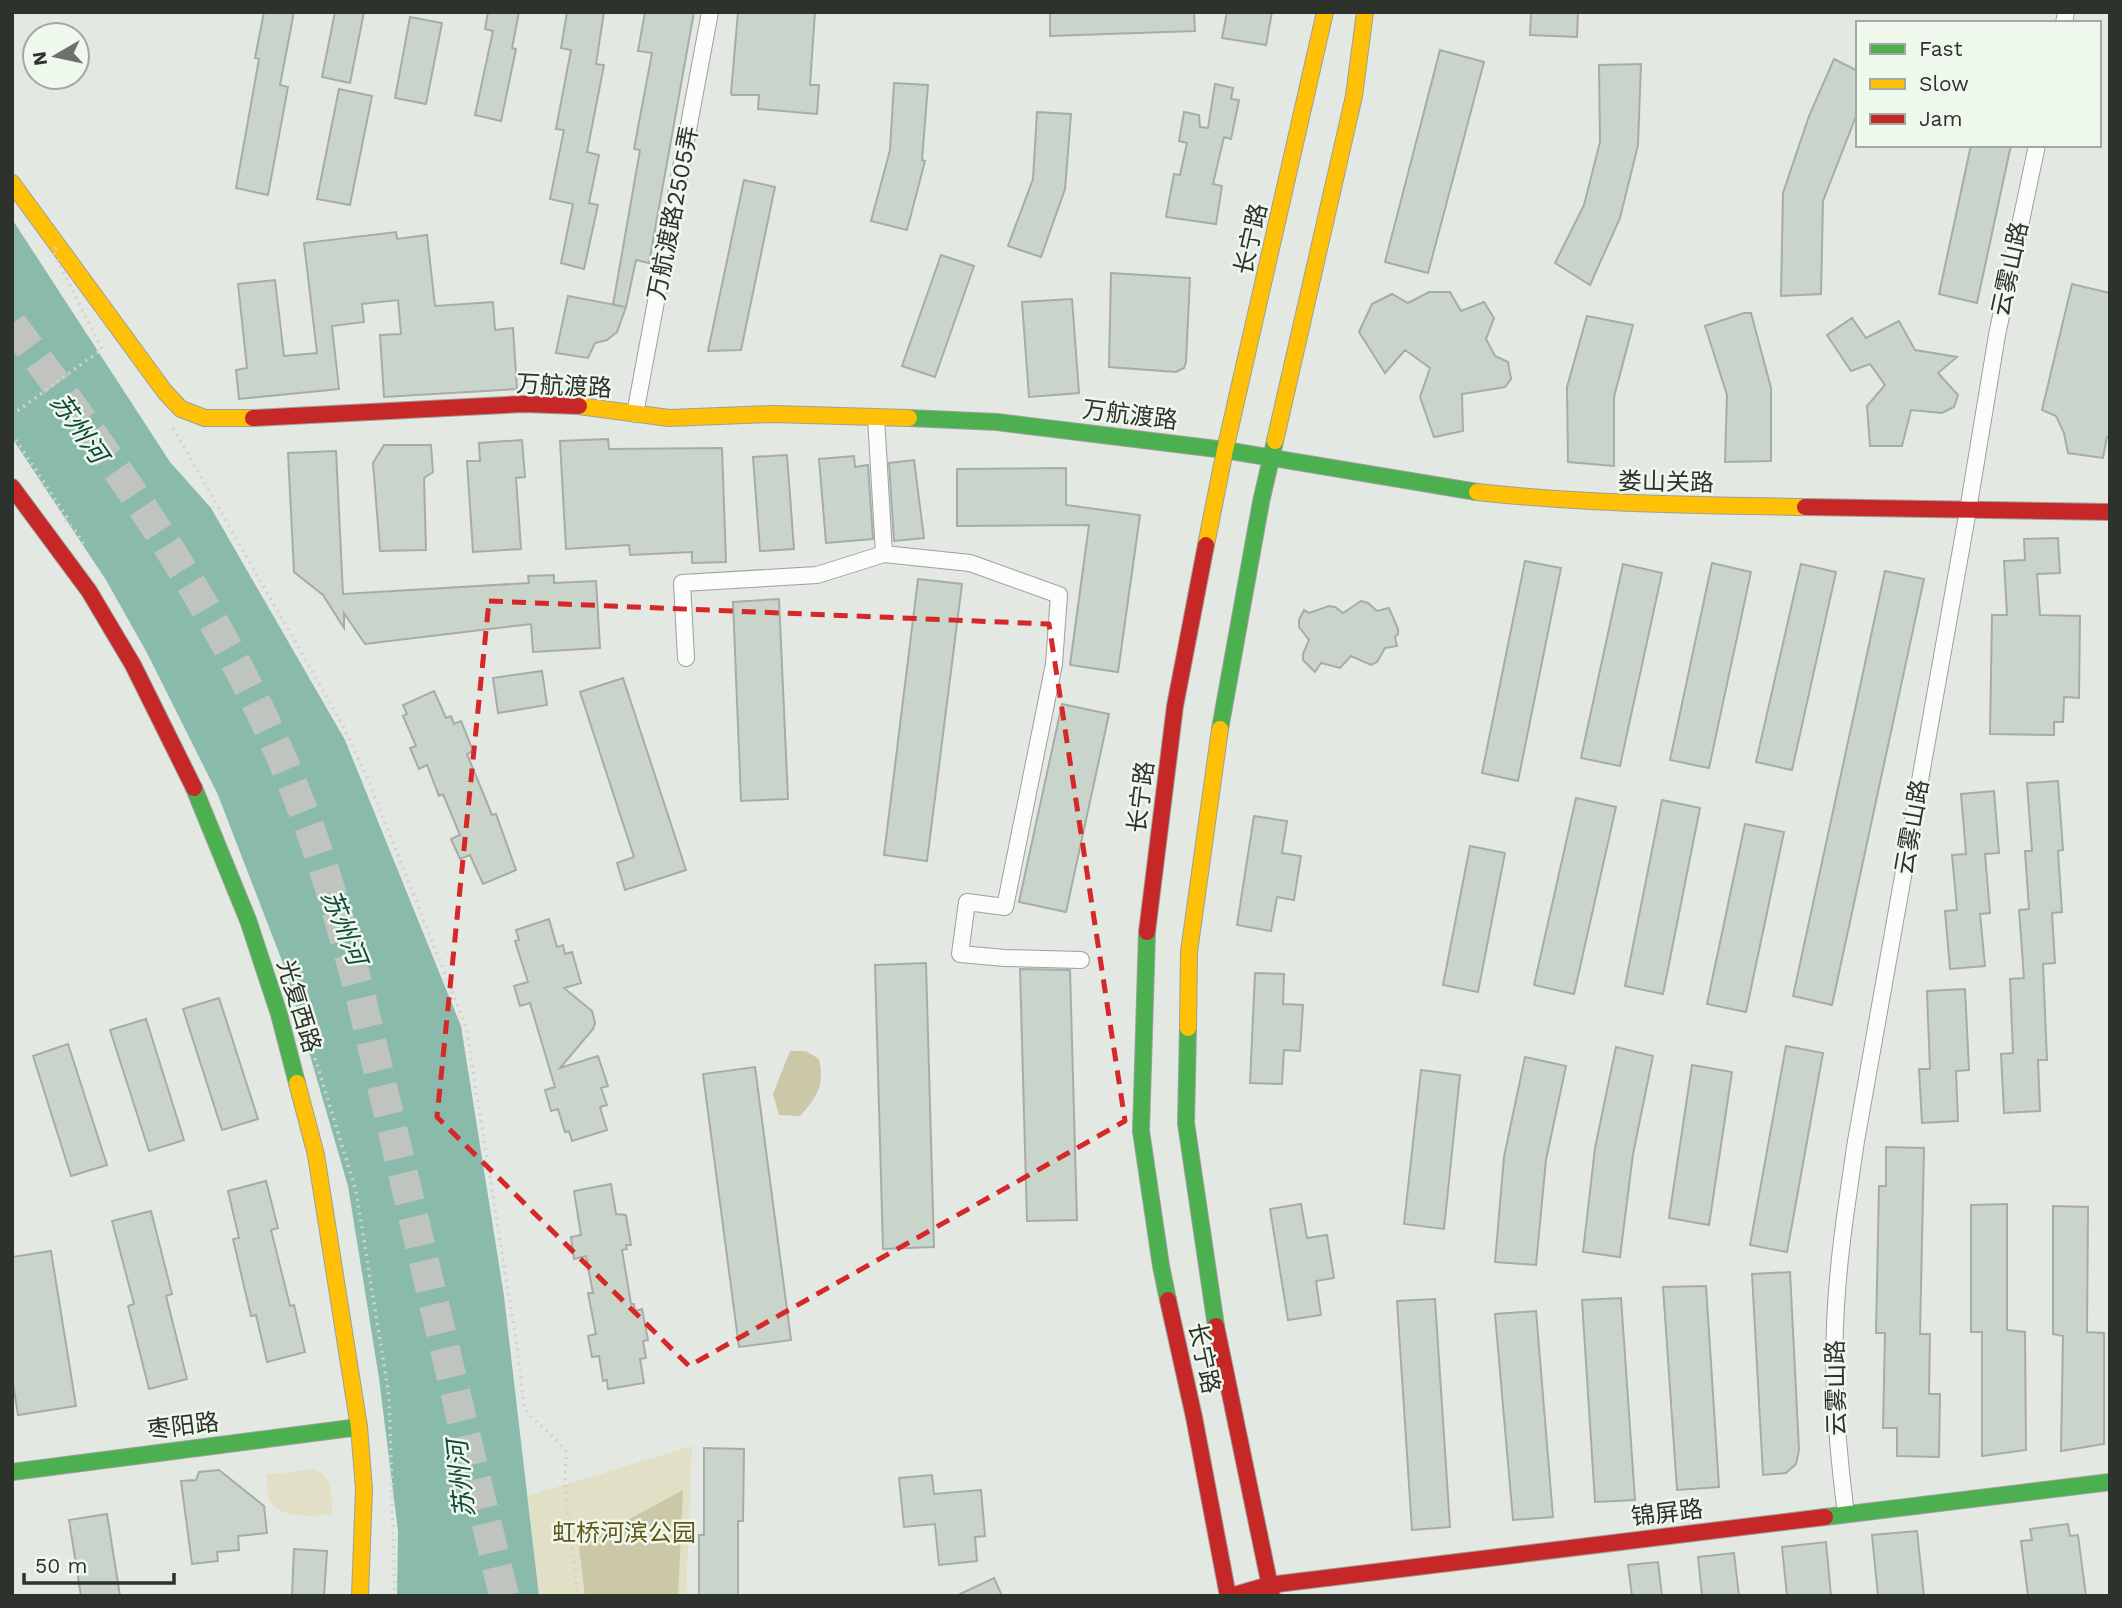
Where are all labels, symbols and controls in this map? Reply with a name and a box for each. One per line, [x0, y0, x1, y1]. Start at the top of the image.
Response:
north arrow [21, 21, 91, 91]
legend [1856, 21, 2101, 147]
text: Fast [1919, 36, 1963, 61]
text: N [27, 50, 52, 67]
text: Slow [1919, 71, 1969, 96]
text: Jam [1919, 106, 1962, 131]
street label: 万航渡路2505弄 [642, 124, 704, 302]
street label: 长宁路 [1229, 201, 1273, 277]
street label: 云雾山路 [1986, 219, 2034, 319]
street label: 万航渡路 [515, 370, 613, 402]
water label: 苏州河 [44, 387, 117, 473]
street label: 万航渡路 [1081, 395, 1179, 435]
street label: 娄山关路 [1618, 467, 1714, 497]
street label: 长宁路 [1123, 760, 1159, 834]
street label: 云雾山路 [1890, 777, 1934, 877]
water label: 苏州河 [315, 885, 374, 973]
street label: 光复西路 [272, 956, 326, 1056]
street label: 长宁路 [1183, 1320, 1225, 1396]
street label: 云雾山路 [1821, 1340, 1851, 1436]
street label: 枣阳路 [146, 1408, 220, 1444]
water label: 苏州河 [441, 1434, 480, 1519]
street label: 锦屏路 [1630, 1495, 1704, 1531]
park label: 虹桥河滨公园 [552, 1519, 696, 1547]
scale bar [24, 1542, 175, 1586]
text: 50 m [35, 1553, 87, 1578]

